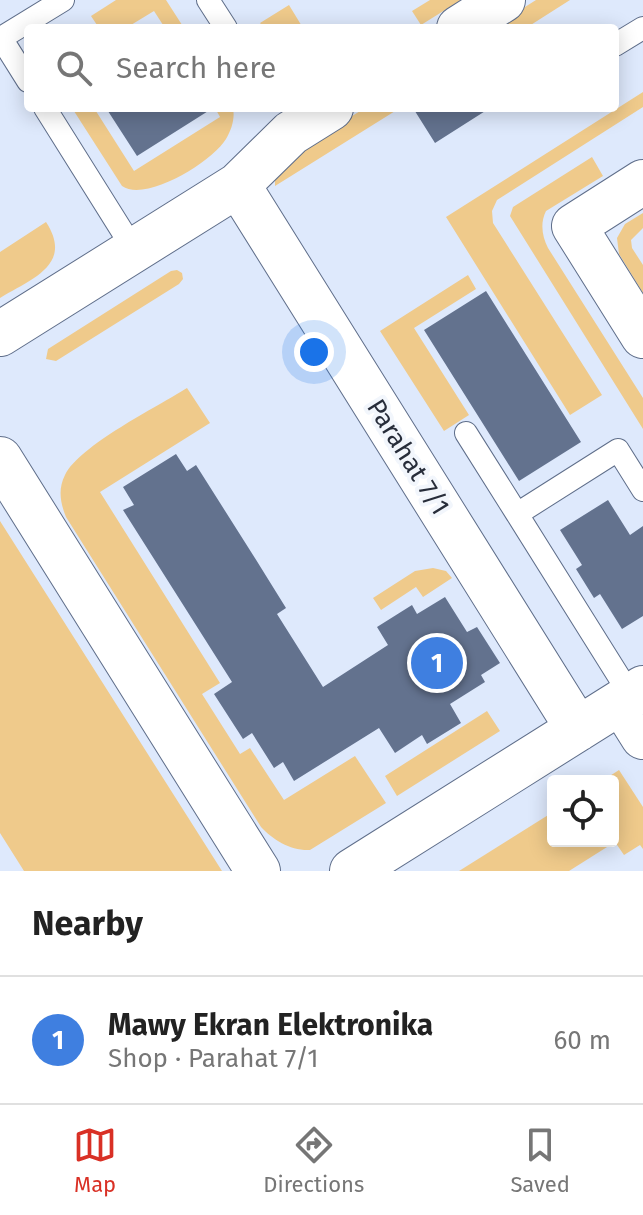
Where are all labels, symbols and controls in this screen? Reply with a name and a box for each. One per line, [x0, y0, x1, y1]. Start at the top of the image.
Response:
search box [24, 24, 619, 112]
icon: search [52, 46, 96, 90]
text: Search here [116, 50, 276, 86]
your location [294, 332, 334, 372]
street label: Parahat 7/1 [360, 393, 456, 521]
pin: 1 [411, 633, 463, 693]
map controls [547, 775, 619, 847]
button: locate [547, 775, 619, 847]
text: Nearby [32, 903, 143, 944]
text: Mawy Ekran Elektronika [108, 1007, 433, 1043]
text: 1 [52, 1025, 64, 1056]
text: 60 m [553, 1025, 611, 1056]
text: Shop · Parahat 7/1 [108, 1043, 319, 1074]
tab: Map [73, 1123, 117, 1198]
tab: Directions [263, 1123, 364, 1198]
tab: Saved [510, 1123, 570, 1198]

